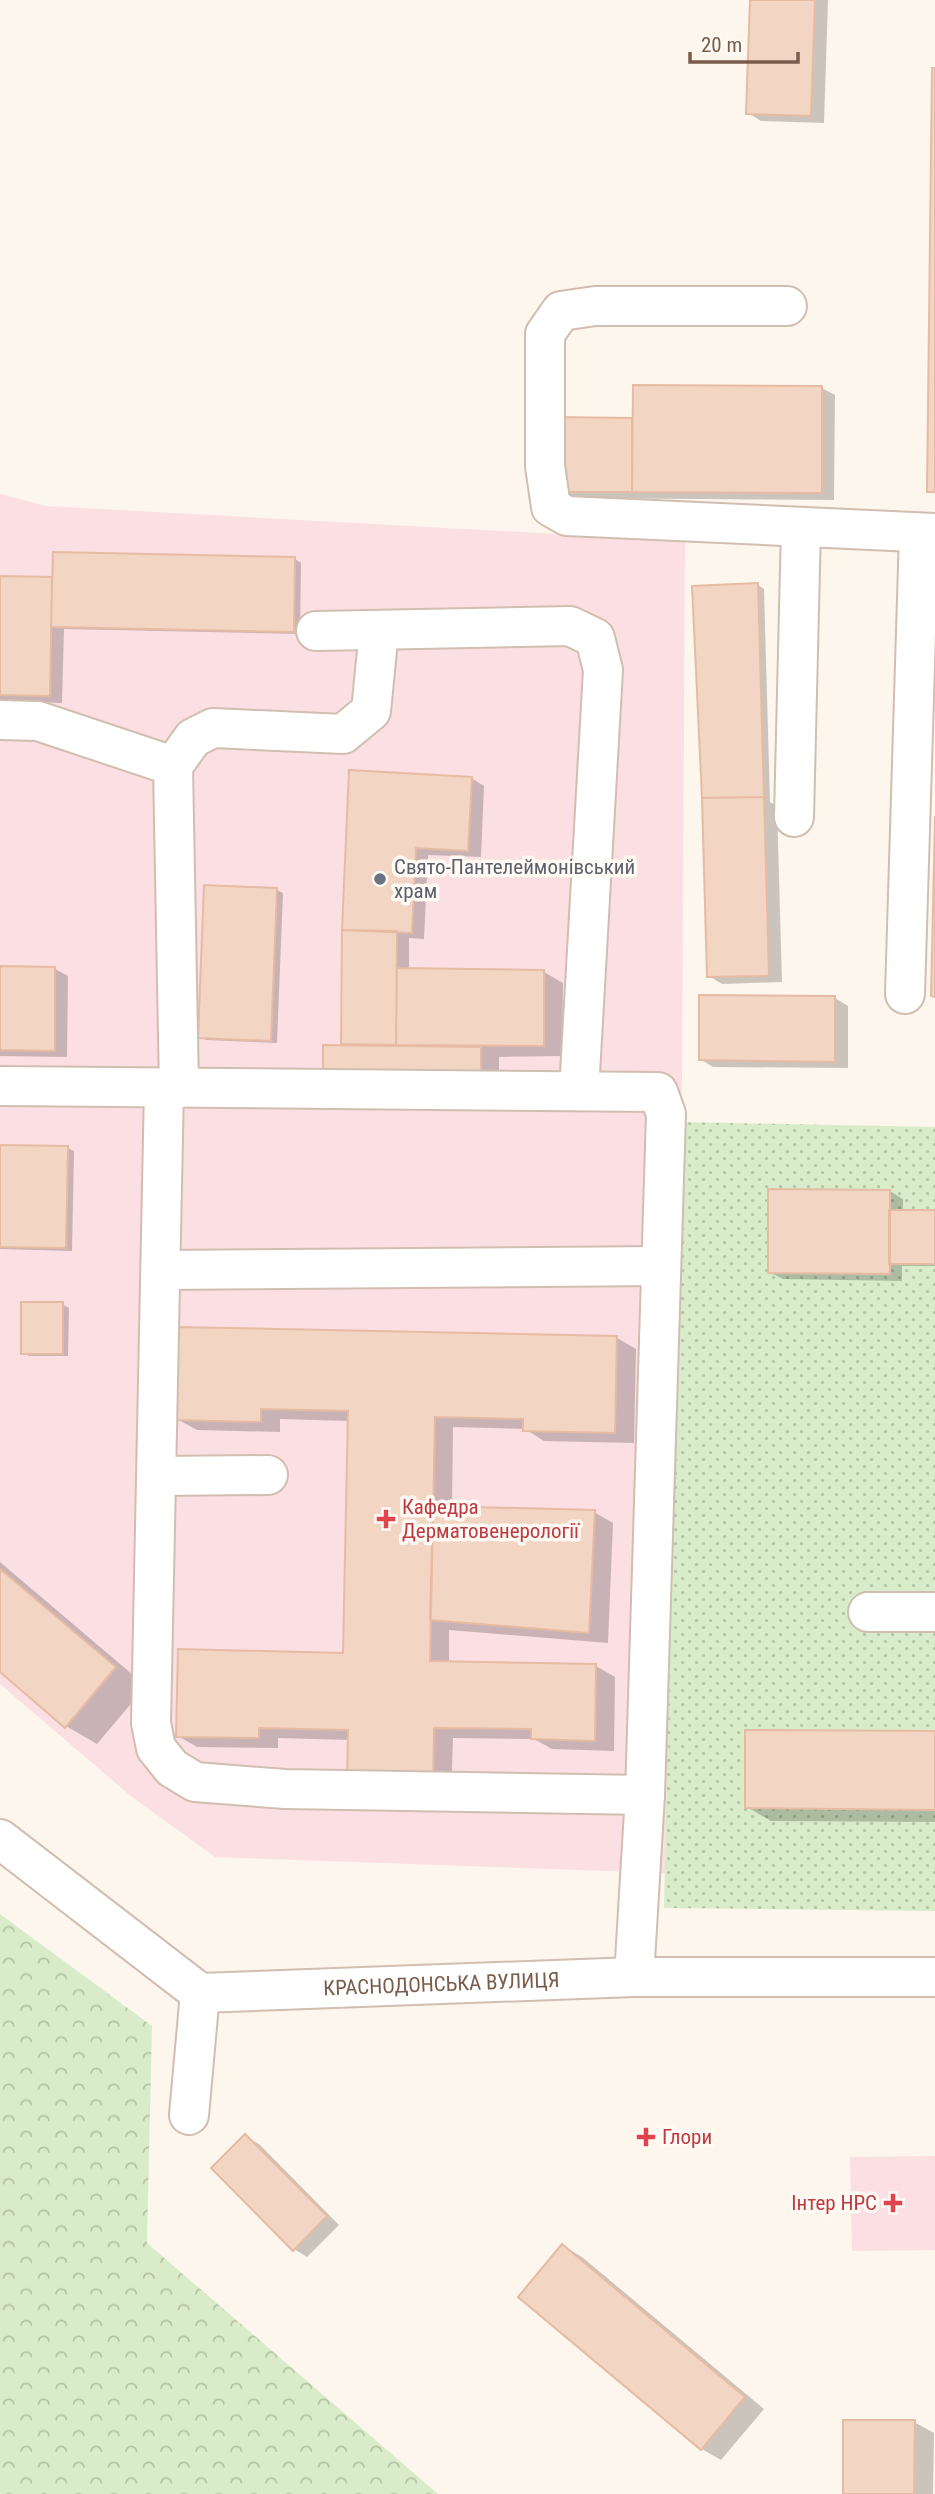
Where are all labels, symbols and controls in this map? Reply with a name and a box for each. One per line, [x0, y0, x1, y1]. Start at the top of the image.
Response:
scale bar [690, 21, 799, 65]
text: 20 m [701, 33, 742, 57]
place label: Свято-Пантелеймонівський храм [394, 855, 635, 903]
marker: Свято-Пантелеймонівський храм [372, 871, 388, 887]
place label: Кафедра Дерматовенерології [402, 1495, 580, 1543]
marker: Кафедра Дерматовенерології [376, 1509, 396, 1529]
street label: КРАСНОДОНСЬКА ВУЛИЦЯ [323, 1968, 560, 2000]
place label: Глори [662, 2125, 712, 2149]
marker: Глори [636, 2127, 656, 2147]
place label: Інтер НРС [791, 2191, 877, 2215]
marker: Інтер НРС [883, 2193, 903, 2213]

